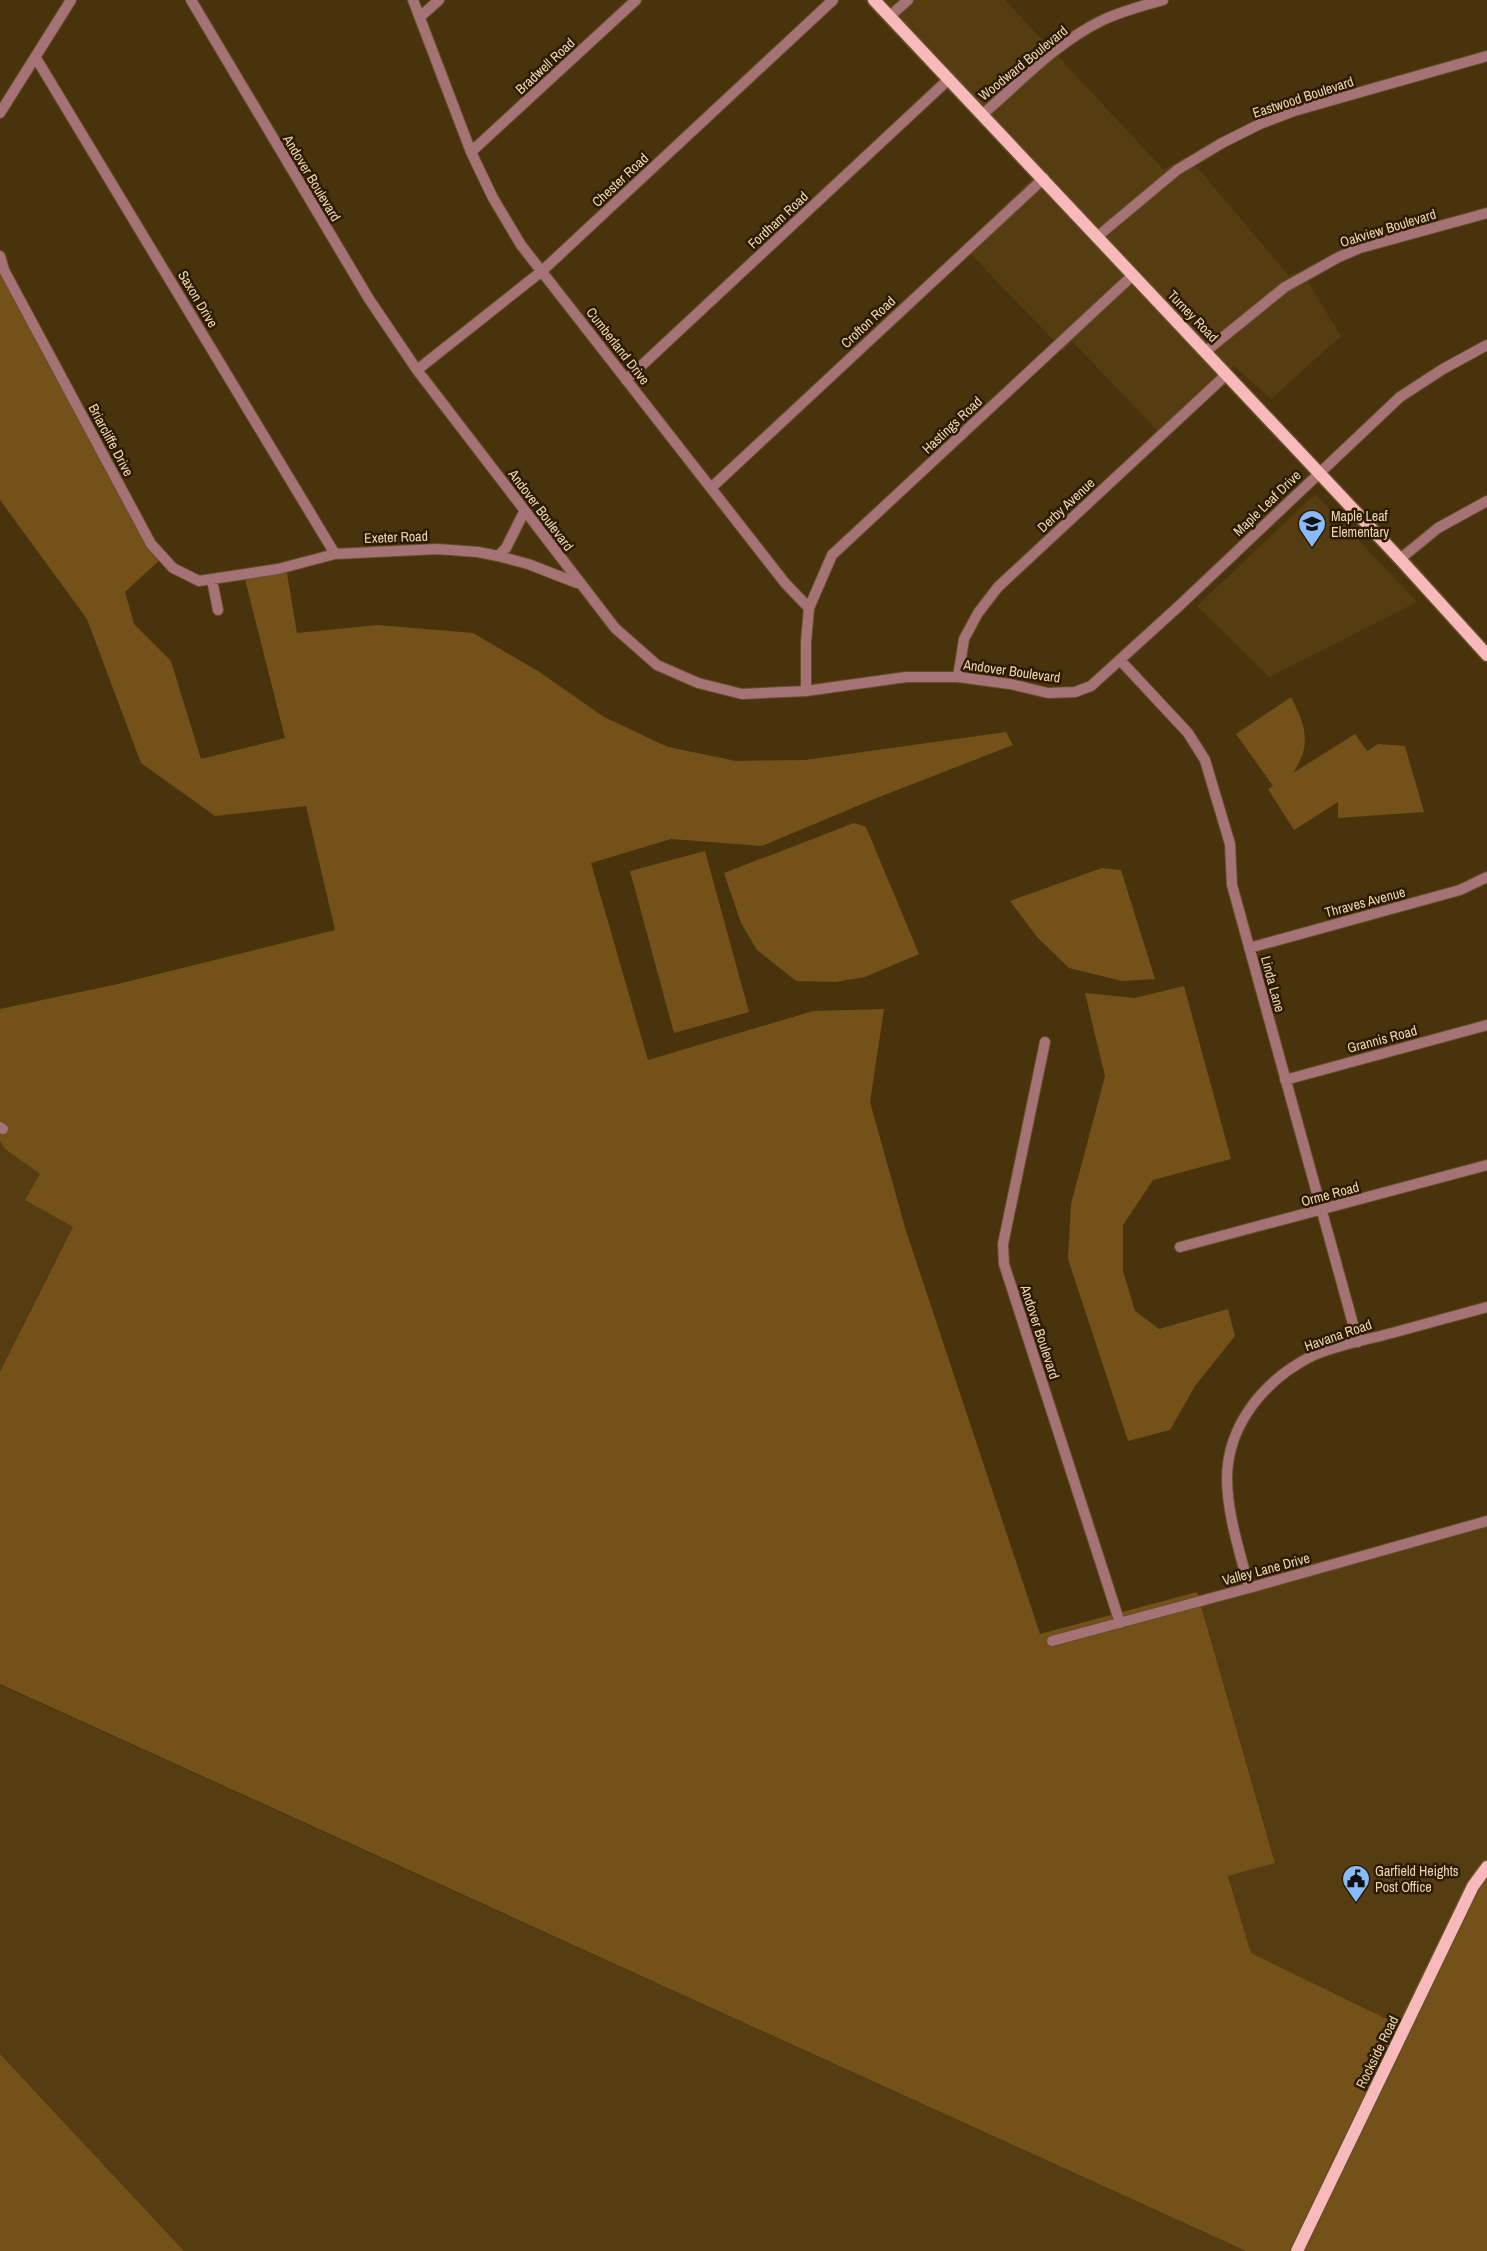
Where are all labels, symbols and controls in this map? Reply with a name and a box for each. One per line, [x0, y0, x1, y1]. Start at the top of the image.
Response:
street label: Woodward Boulevard [975, 22, 1071, 104]
street label: Bradwell Road [512, 34, 578, 98]
street label: Eastwood Boulevard [1250, 72, 1356, 122]
street label: Andover Boulevard [279, 131, 345, 224]
street label: Chester Road [588, 149, 652, 211]
street label: Fordham Road [744, 187, 812, 253]
street label: Oakview Boulevard [1338, 205, 1438, 251]
street label: Saxon Drive [174, 267, 222, 331]
street label: Turney Road [1164, 286, 1222, 346]
street label: Crofton Road [837, 292, 899, 352]
street label: Cumberland Drive [582, 304, 654, 388]
street label: Hastings Road [918, 393, 986, 457]
street label: Briarcliffe Drive [84, 401, 138, 479]
street label: Andover Boulevard [504, 465, 578, 554]
street label: Maple Leaf Drive [1229, 466, 1305, 540]
street label: Derby Avenue [1034, 474, 1098, 536]
place label: Maple Leaf Elementary [1331, 507, 1389, 541]
school or university icon: Maple Leaf Elementary [1297, 509, 1327, 548]
street label: Exeter Road [364, 527, 428, 547]
street label: Andover Boulevard [961, 655, 1062, 687]
street label: Thraves Avenue [1323, 883, 1407, 921]
street label: Linda Lane [1257, 954, 1289, 1014]
street label: Grannis Road [1345, 1021, 1419, 1057]
street label: Orme Road [1299, 1178, 1361, 1210]
street label: Andover Boulevard [1016, 1282, 1064, 1381]
street label: Havana Road [1302, 1315, 1374, 1355]
street label: Valley Lane Drive [1220, 1549, 1312, 1589]
place label: Garfield Heights Post Office [1375, 1862, 1459, 1896]
public building icon: Garfield Heights Post Office [1341, 1864, 1371, 1903]
street label: Rockside Road [1352, 2013, 1402, 2091]

